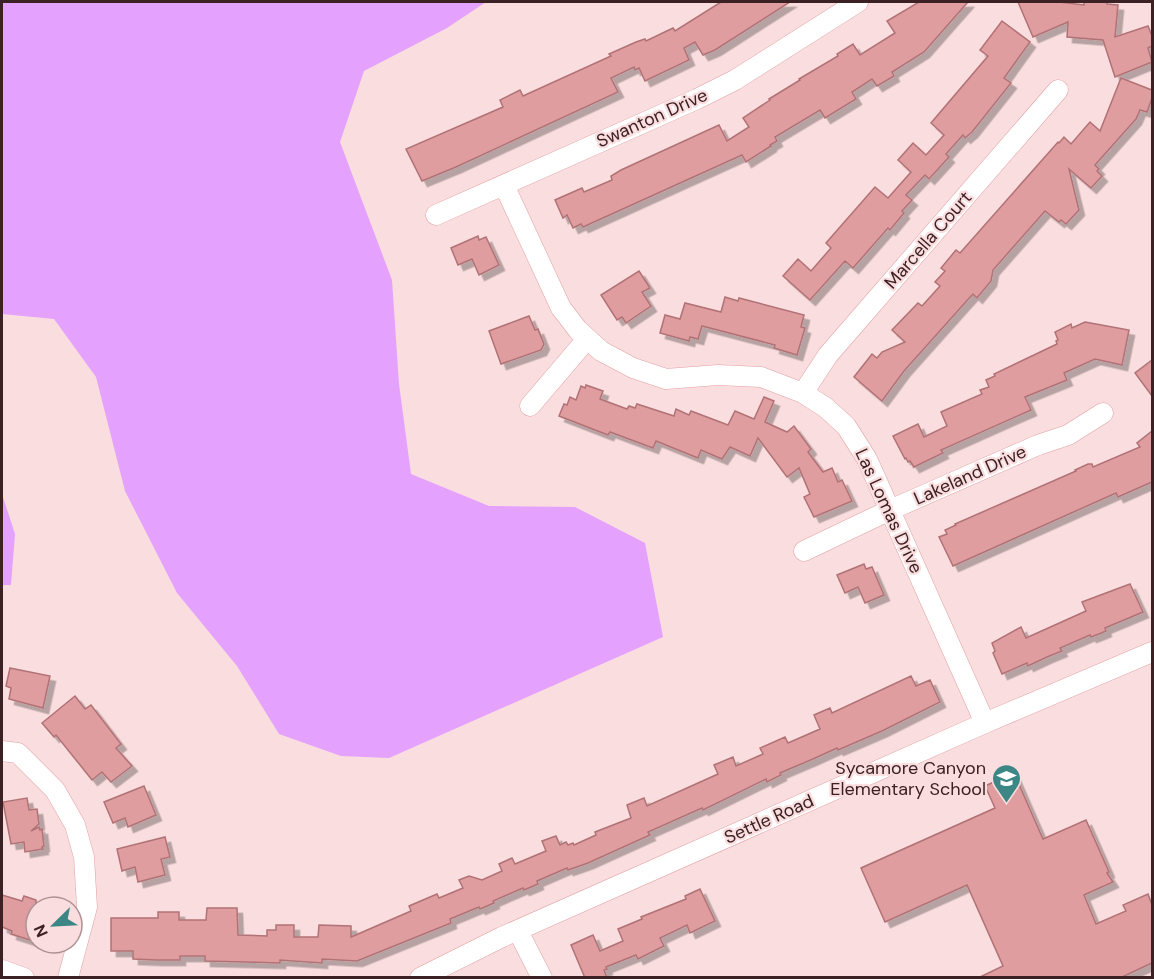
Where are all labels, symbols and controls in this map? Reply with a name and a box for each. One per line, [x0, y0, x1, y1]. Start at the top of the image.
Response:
street label: Swanton Drive [593, 83, 711, 153]
street label: Marcella Court [879, 186, 977, 294]
street label: Lakeland Drive [910, 439, 1030, 511]
street label: Las Lomas Drive [850, 445, 928, 577]
place label: Sycamore Canyon Elementary School [830, 756, 986, 801]
school or university icon: Sycamore Canyon Elementary School [991, 762, 1023, 804]
street label: Settle Road [721, 789, 817, 849]
north arrow [24, 895, 84, 955]
text: N [29, 921, 53, 940]

